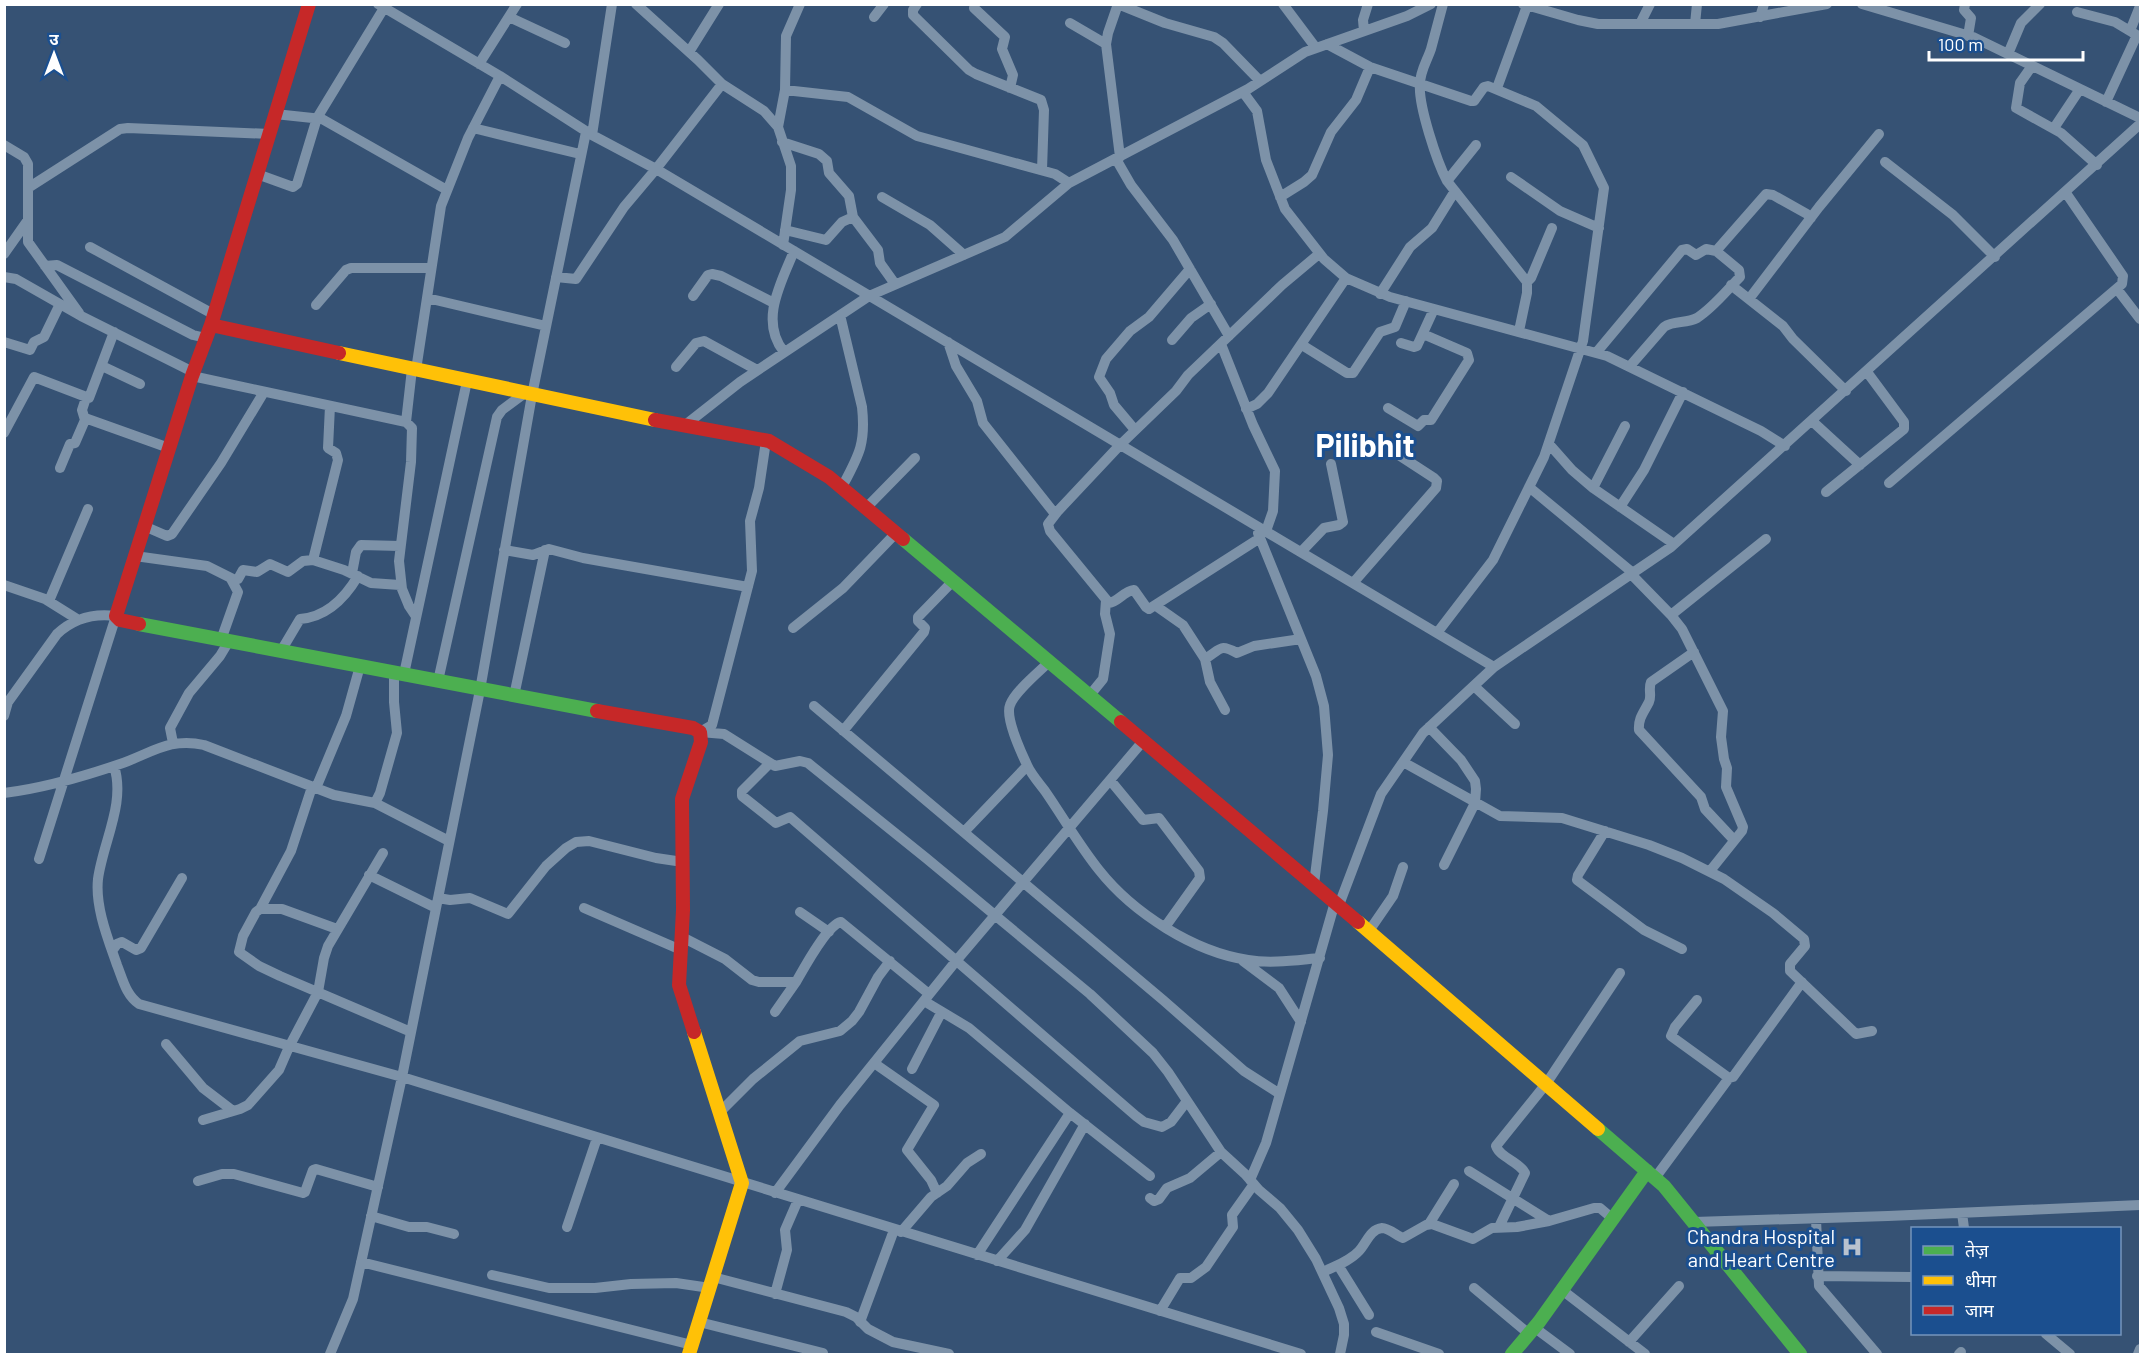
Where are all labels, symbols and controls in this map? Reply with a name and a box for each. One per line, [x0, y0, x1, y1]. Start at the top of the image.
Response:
north arrow [24, 24, 84, 84]
scale bar [1929, 24, 2084, 62]
text: उ [49, 29, 59, 48]
text: 100 m [1938, 33, 1983, 55]
district label: Pilibhit [1315, 425, 1415, 463]
place label: Chandra Hospital and Heart Centre [1687, 1224, 1835, 1271]
legend [1911, 1227, 2121, 1335]
hospital icon: Chandra Hospital and Heart Centre [1840, 1235, 1864, 1259]
text: तेज़ [1965, 1239, 1989, 1261]
text: धीमा [1965, 1269, 1996, 1291]
text: जाम [1965, 1299, 1995, 1321]

